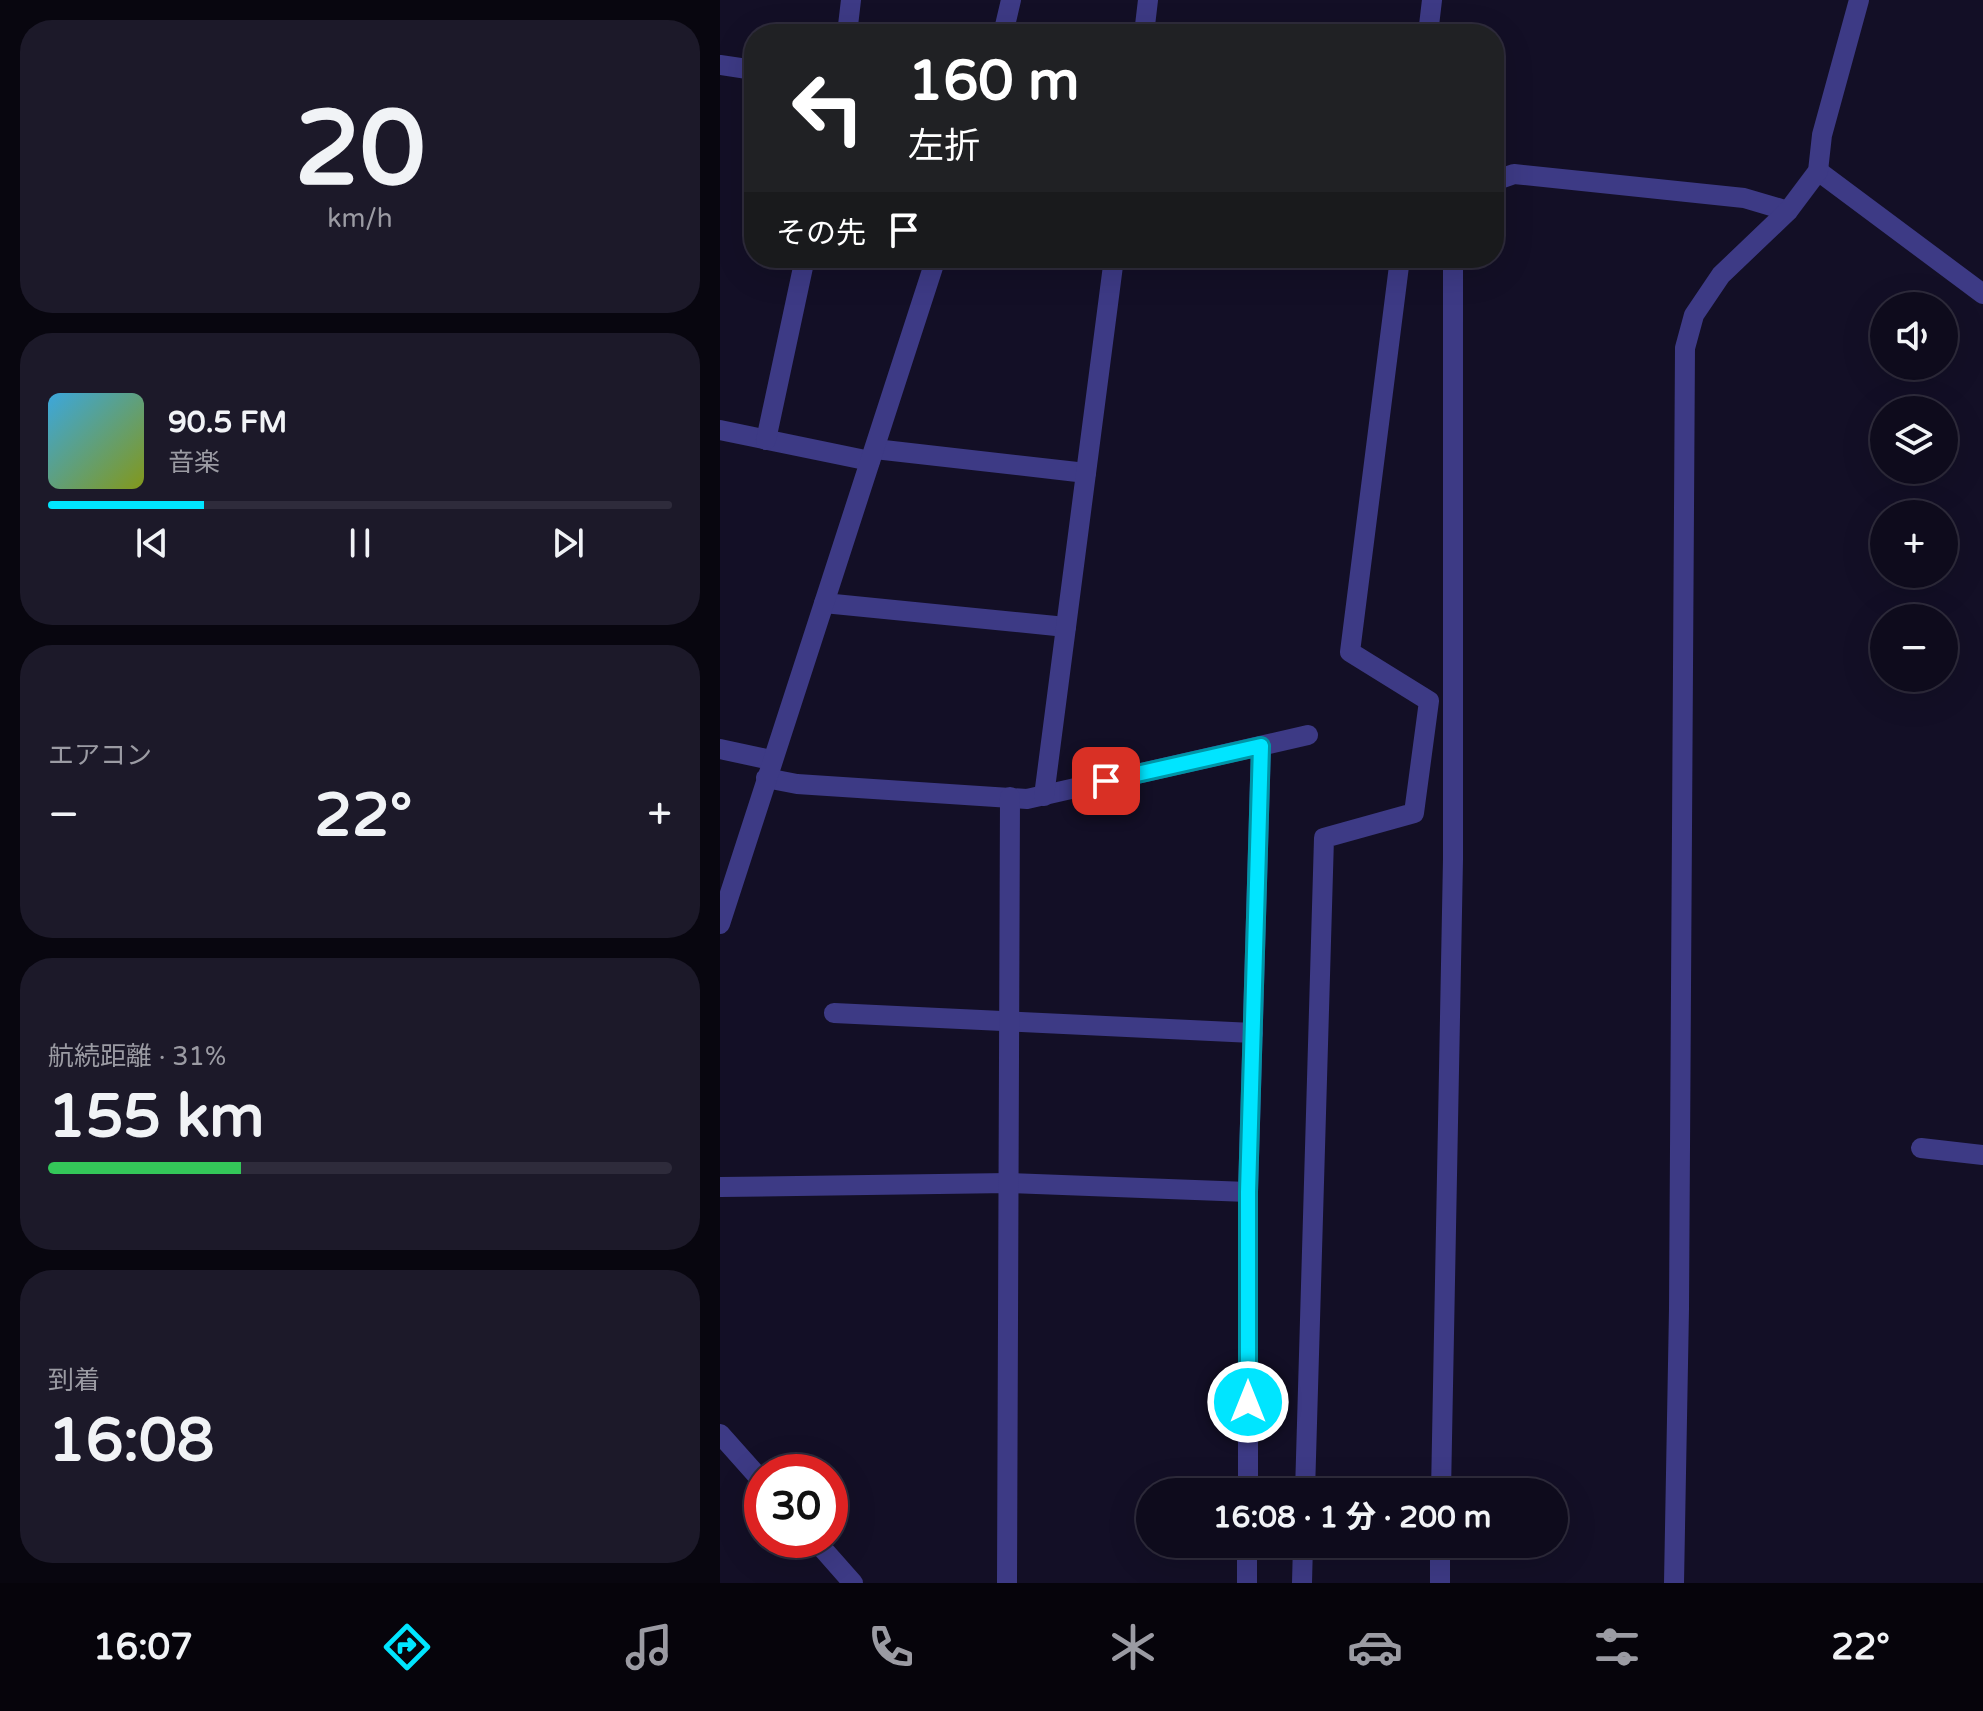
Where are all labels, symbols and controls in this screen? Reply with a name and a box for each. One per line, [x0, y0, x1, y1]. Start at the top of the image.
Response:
text: 160 m [908, 48, 1079, 115]
icon: left [776, 56, 880, 160]
text: 20 [295, 88, 425, 213]
text: 左折 [908, 125, 980, 168]
text: km/h [327, 203, 393, 234]
icon: arrive [882, 208, 926, 252]
text: その先 [776, 215, 866, 252]
map controls [1870, 292, 1958, 692]
button: sound [1870, 292, 1958, 380]
button: layers [1870, 396, 1958, 484]
text: 90.5 FM [168, 404, 287, 441]
text: 音楽 [168, 447, 220, 478]
button: + [1870, 500, 1958, 588]
icon: previous [130, 521, 174, 565]
icon: pause [338, 521, 382, 565]
icon: next [546, 521, 590, 565]
button: − [1870, 604, 1958, 692]
text: エアコン [48, 740, 152, 771]
pin [1072, 747, 1140, 815]
icon: arrive [1084, 759, 1128, 803]
text: 22° [314, 780, 412, 852]
text: − [48, 789, 79, 842]
text: + [647, 789, 672, 842]
text: 航続距離 · 31% [48, 1041, 226, 1072]
text: 155 km [48, 1081, 264, 1153]
position arrow [1206, 1360, 1290, 1444]
text: 到着 [48, 1365, 100, 1396]
text: 16:08 [48, 1405, 214, 1477]
speed limit sign: 30 [744, 1454, 848, 1558]
text: 16:08 · 1 分 · 200 m [1213, 1499, 1491, 1536]
icon: directions [379, 1619, 435, 1675]
icon: music [621, 1619, 677, 1675]
icon: phone [863, 1619, 919, 1675]
icon: climate [1105, 1619, 1161, 1675]
icon: car [1347, 1619, 1403, 1675]
icon: filters [1589, 1619, 1645, 1675]
text: 16:07 [93, 1626, 193, 1669]
text: 22° [1831, 1626, 1890, 1669]

